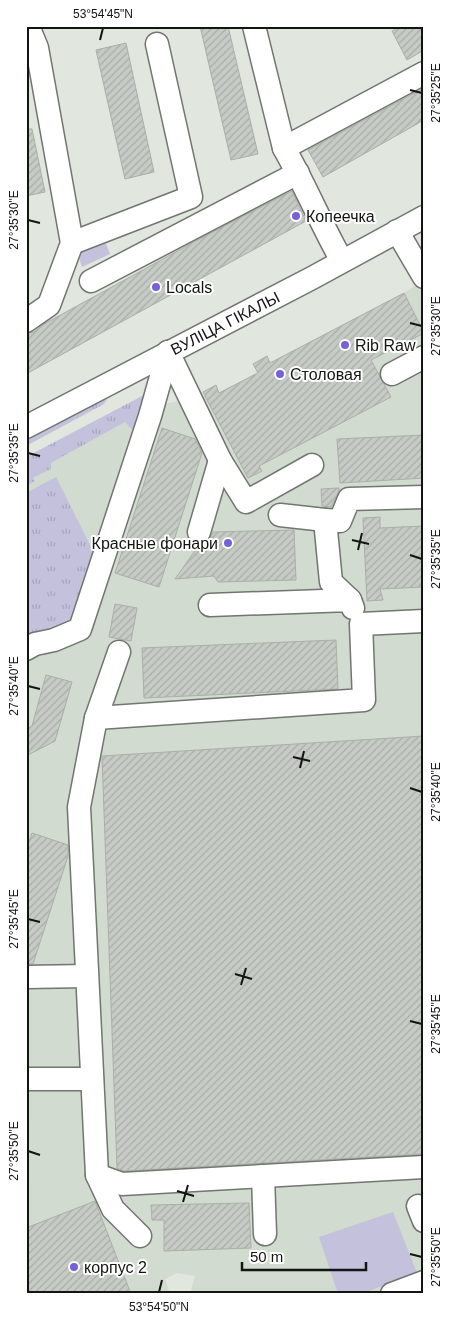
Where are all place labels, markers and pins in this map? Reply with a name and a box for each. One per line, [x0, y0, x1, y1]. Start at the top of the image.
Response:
place label: Копеечка [306, 208, 375, 225]
marker: Копеечка [290, 210, 302, 222]
place label: Locals [166, 279, 212, 296]
marker: Locals [150, 281, 162, 293]
place label: Rib Raw [355, 337, 416, 354]
marker: Rib Raw [339, 339, 351, 351]
place label: Столовая [290, 366, 362, 383]
marker: Столовая [274, 368, 286, 380]
place label: Красные фонари [92, 535, 218, 552]
marker: Красные фонари [222, 537, 234, 549]
place label: корпус 2 [84, 1259, 147, 1276]
marker: корпус 2 [68, 1261, 80, 1273]

